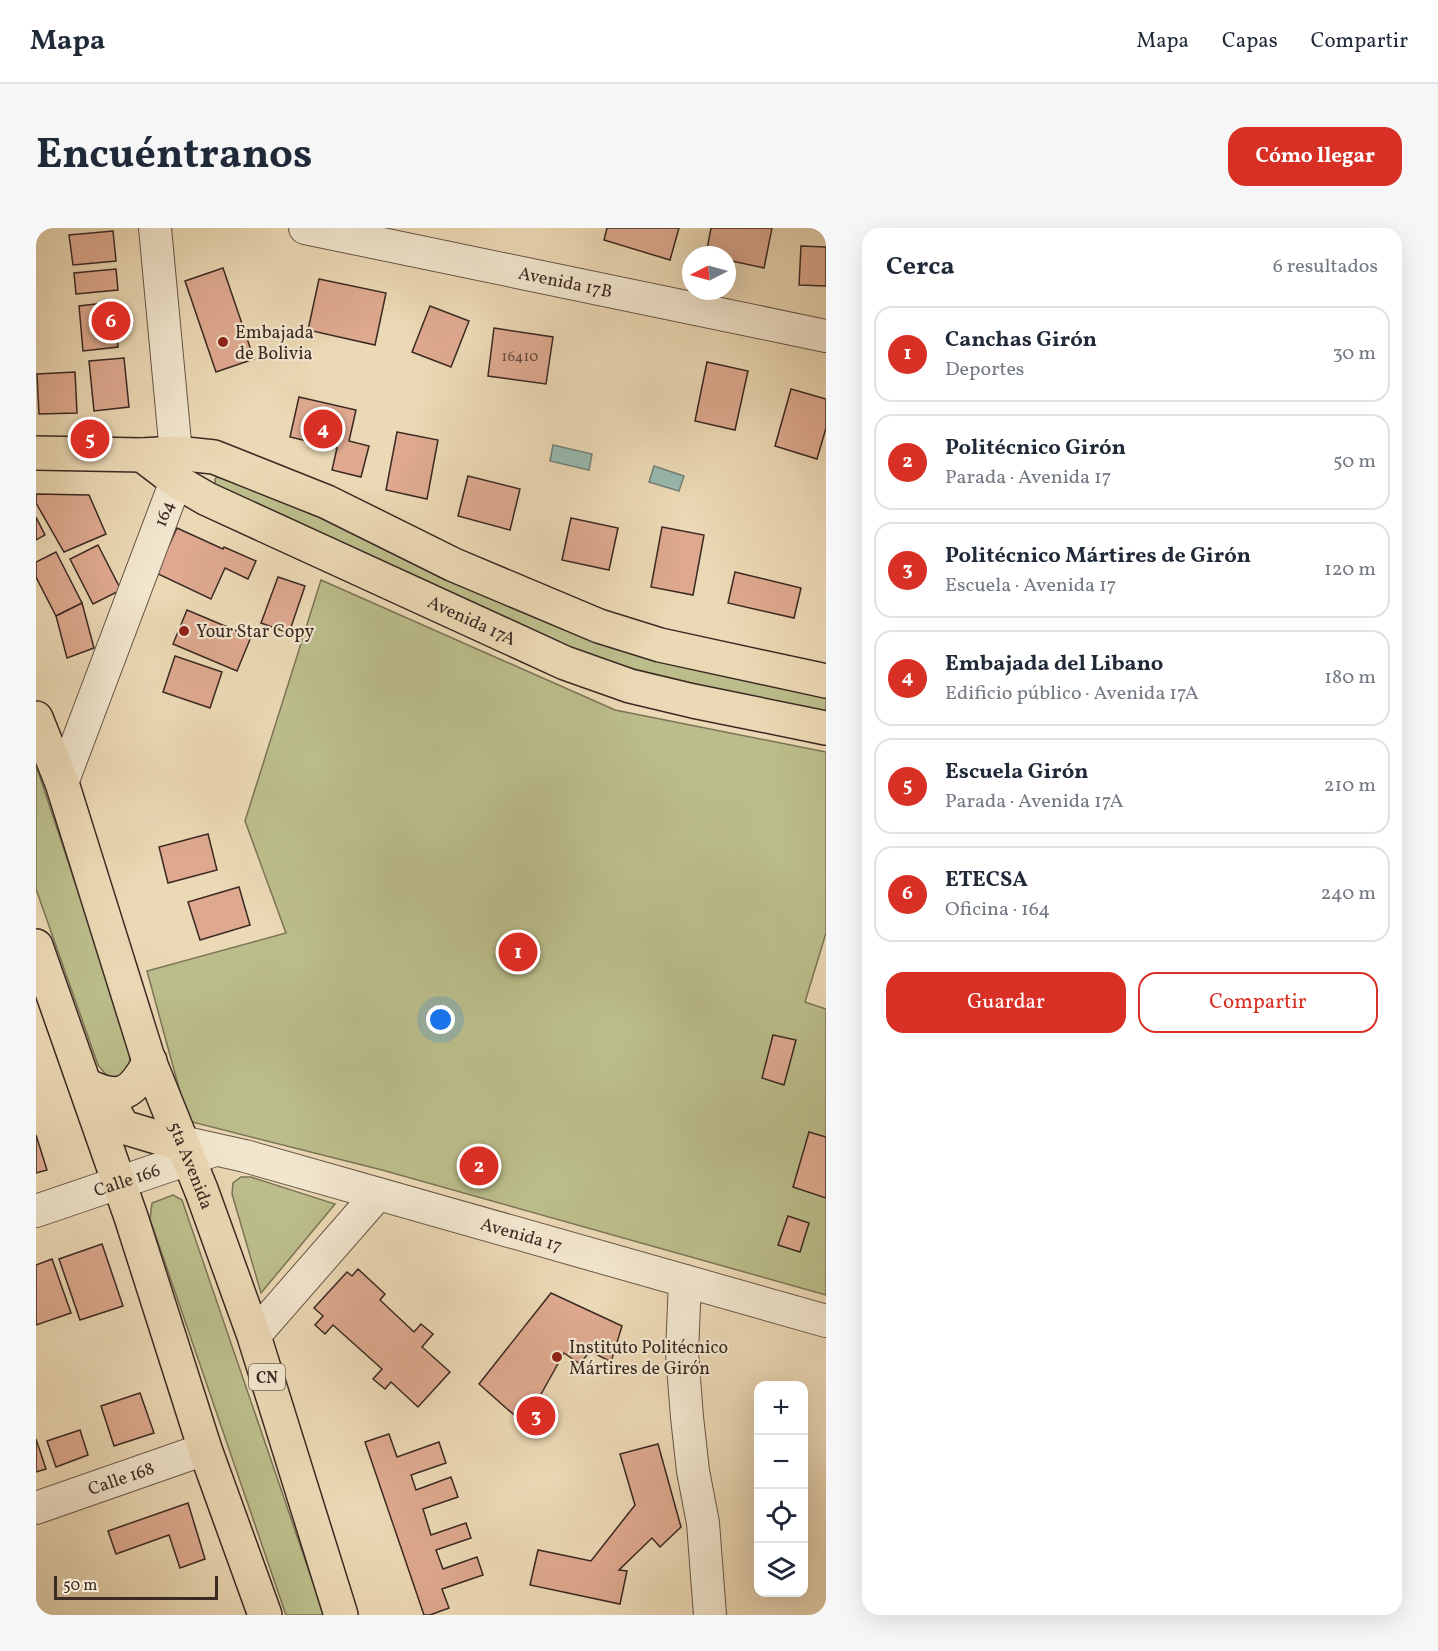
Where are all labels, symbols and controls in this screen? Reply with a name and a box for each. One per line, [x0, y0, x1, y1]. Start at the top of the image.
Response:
text: Mapa [30, 22, 105, 61]
text: Mapa [1137, 27, 1189, 56]
text: Capas [1222, 27, 1278, 56]
text: Compartir [1311, 27, 1408, 56]
text: Encuéntranos [36, 127, 312, 186]
button: Cómo llegar [1228, 127, 1402, 186]
north arrow [682, 246, 736, 300]
text: Cerca [886, 249, 955, 285]
text: 6 resultados [1273, 253, 1378, 281]
street label: Avenida 17B [516, 262, 614, 305]
pin: 6 [92, 298, 130, 344]
place label: Embajada de Bolivia [235, 321, 314, 367]
text: Canchas Girón [945, 325, 1097, 356]
marker: Embajada de Bolivia [216, 335, 230, 349]
text: 1 [903, 340, 912, 368]
text: 30 m [1332, 340, 1376, 368]
house number: 16410 [502, 347, 538, 368]
text: Deportes [945, 356, 1024, 384]
pin: 4 [304, 406, 342, 452]
pin: 5 [70, 416, 110, 462]
text: Politécnico Girón [945, 433, 1126, 464]
text: 2 [902, 448, 913, 476]
text: 50 m [1333, 448, 1376, 476]
text: Parada · Avenida 17 [945, 464, 1111, 492]
street label: 164 [149, 497, 181, 531]
text: Politécnico Mártires de Girón [945, 541, 1251, 572]
text: 3 [902, 556, 913, 584]
text: 120 m [1324, 556, 1376, 584]
text: Escuela · Avenida 17 [945, 572, 1117, 600]
street label: Avenida 17A [423, 591, 520, 653]
place label: Your Star Copy [196, 620, 314, 645]
marker: Your Star Copy [177, 624, 191, 638]
text: Embajada del Libano [945, 649, 1163, 680]
text: 4 [901, 664, 914, 692]
text: 180 m [1324, 664, 1376, 692]
text: Edificio público · Avenida 17A [945, 680, 1199, 708]
text: Escuela Girón [945, 757, 1089, 788]
text: 5 [903, 772, 912, 800]
text: 210 m [1324, 772, 1376, 800]
text: Parada · Avenida 17A [945, 788, 1124, 816]
text: ETECSA [945, 865, 1028, 896]
text: 6 [902, 880, 913, 908]
text: 240 m [1321, 880, 1376, 908]
text: Oficina · 164 [945, 896, 1050, 924]
pin: 1 [498, 930, 538, 974]
button: Guardar [886, 972, 1126, 1033]
button: Compartir [1138, 972, 1378, 1033]
your location [426, 1005, 455, 1034]
street label: 5ta Avenida [161, 1119, 218, 1213]
pin: 2 [460, 1144, 498, 1188]
street label: Calle 166 [91, 1158, 164, 1204]
street label: Avenida 17 [477, 1212, 565, 1259]
place label: Instituto Politécnico Mártires de Girón [569, 1336, 728, 1382]
marker: Instituto Politécnico Mártires de Girón [550, 1350, 564, 1364]
road number: CN [249, 1364, 285, 1390]
map controls [754, 1381, 808, 1597]
button: + [754, 1381, 808, 1435]
pin: 3 [516, 1394, 556, 1438]
button: − [754, 1435, 808, 1489]
street label: Calle 168 [85, 1457, 158, 1503]
button: locate [754, 1489, 808, 1543]
button: layers [754, 1543, 808, 1597]
scale bar [54, 1573, 218, 1600]
text: 50 m [63, 1575, 97, 1597]

